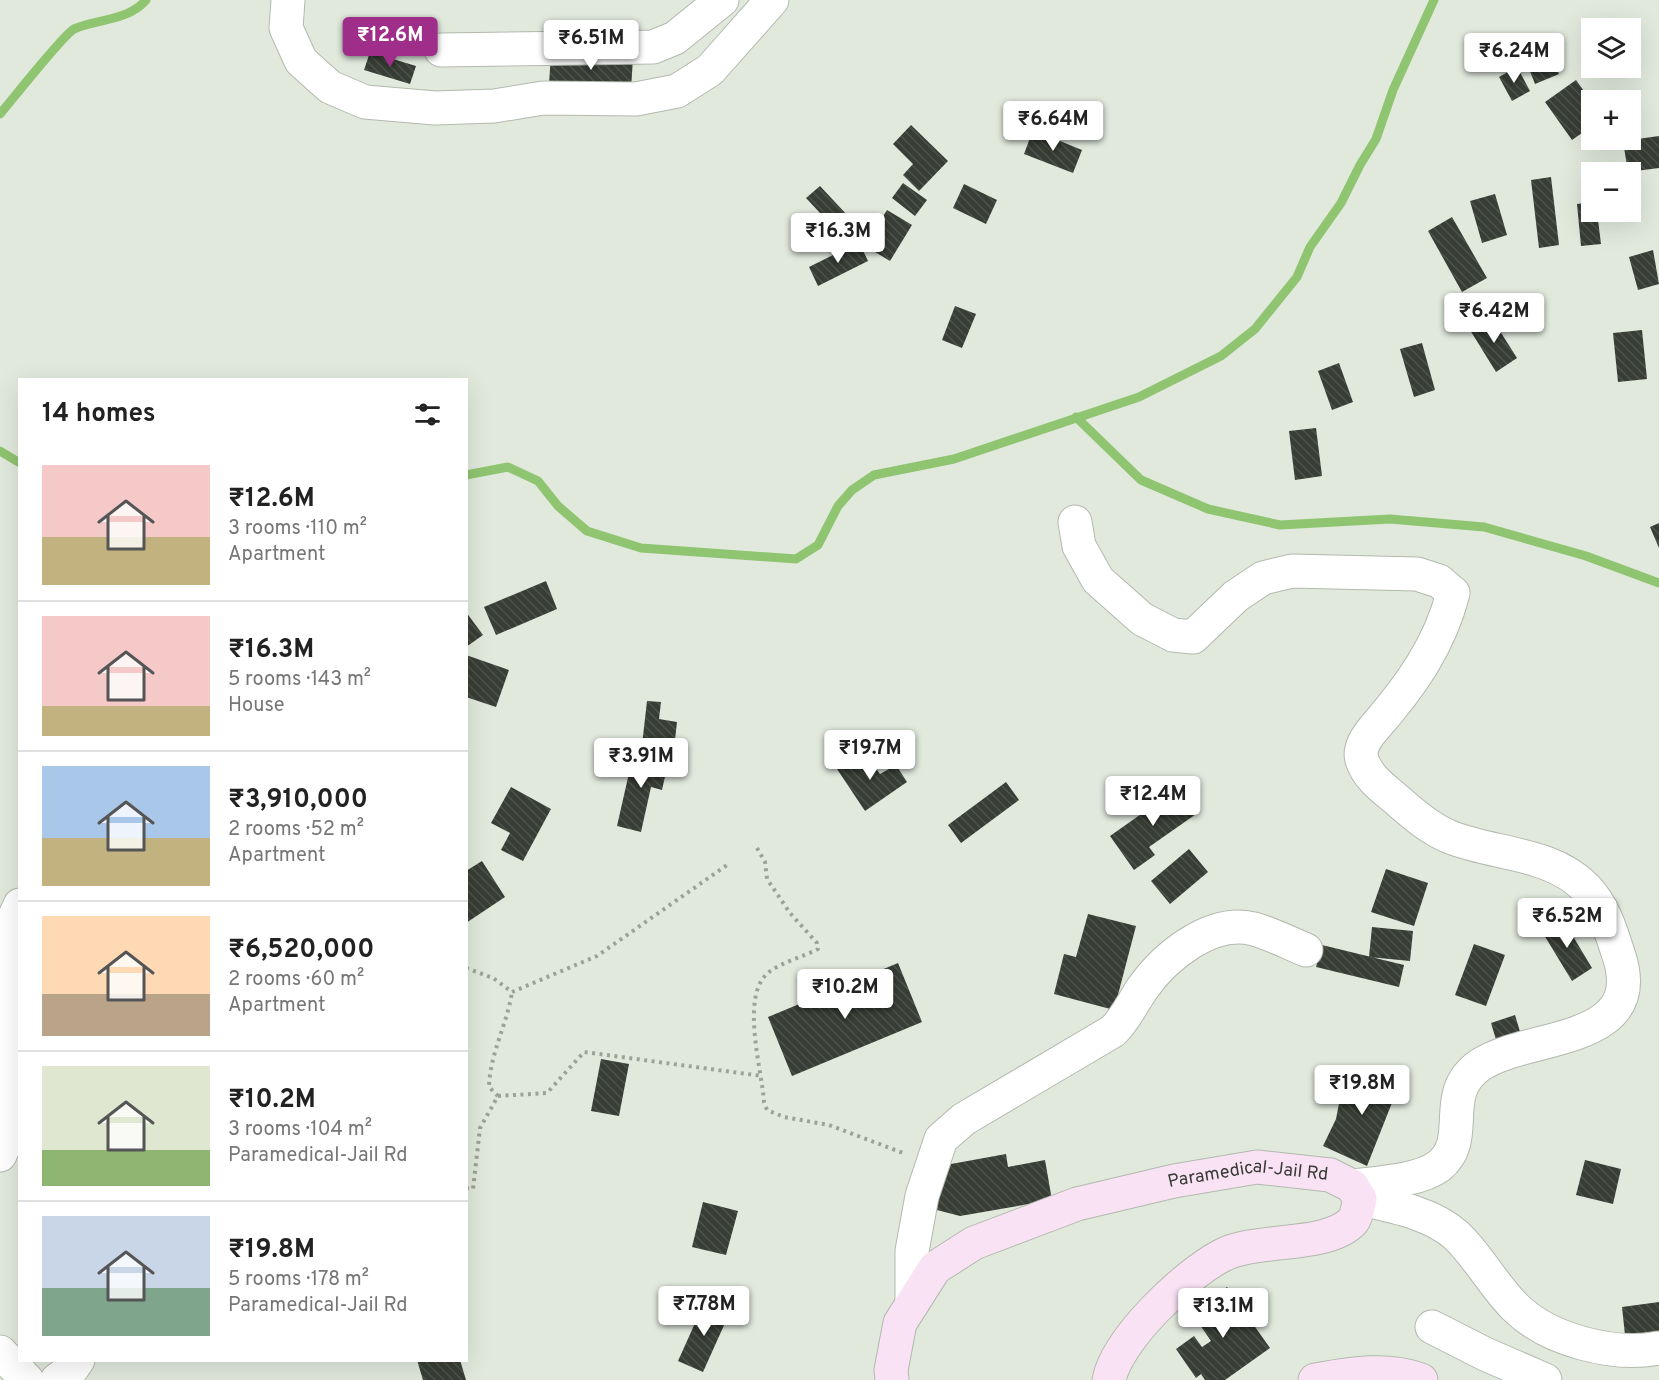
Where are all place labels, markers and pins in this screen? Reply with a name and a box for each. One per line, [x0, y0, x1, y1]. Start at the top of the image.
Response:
pin: ₹12.6M [341, 17, 439, 68]
pin: ₹6.51M [542, 20, 640, 71]
pin: ₹6.24M [1465, 33, 1563, 84]
pin: ₹6.64M [1004, 101, 1102, 152]
pin: ₹16.3M [789, 213, 887, 264]
pin: ₹6.42M [1445, 293, 1543, 344]
pin: ₹19.7M [821, 730, 919, 781]
pin: ₹3.91M [592, 738, 690, 789]
pin: ₹12.4M [1104, 776, 1202, 827]
pin: ₹6.52M [1518, 898, 1616, 949]
pin: ₹10.2M [796, 969, 894, 1020]
pin: ₹19.8M [1313, 1065, 1411, 1116]
pin: ₹7.78M [655, 1286, 753, 1337]
pin: ₹13.1M [1174, 1288, 1272, 1339]

